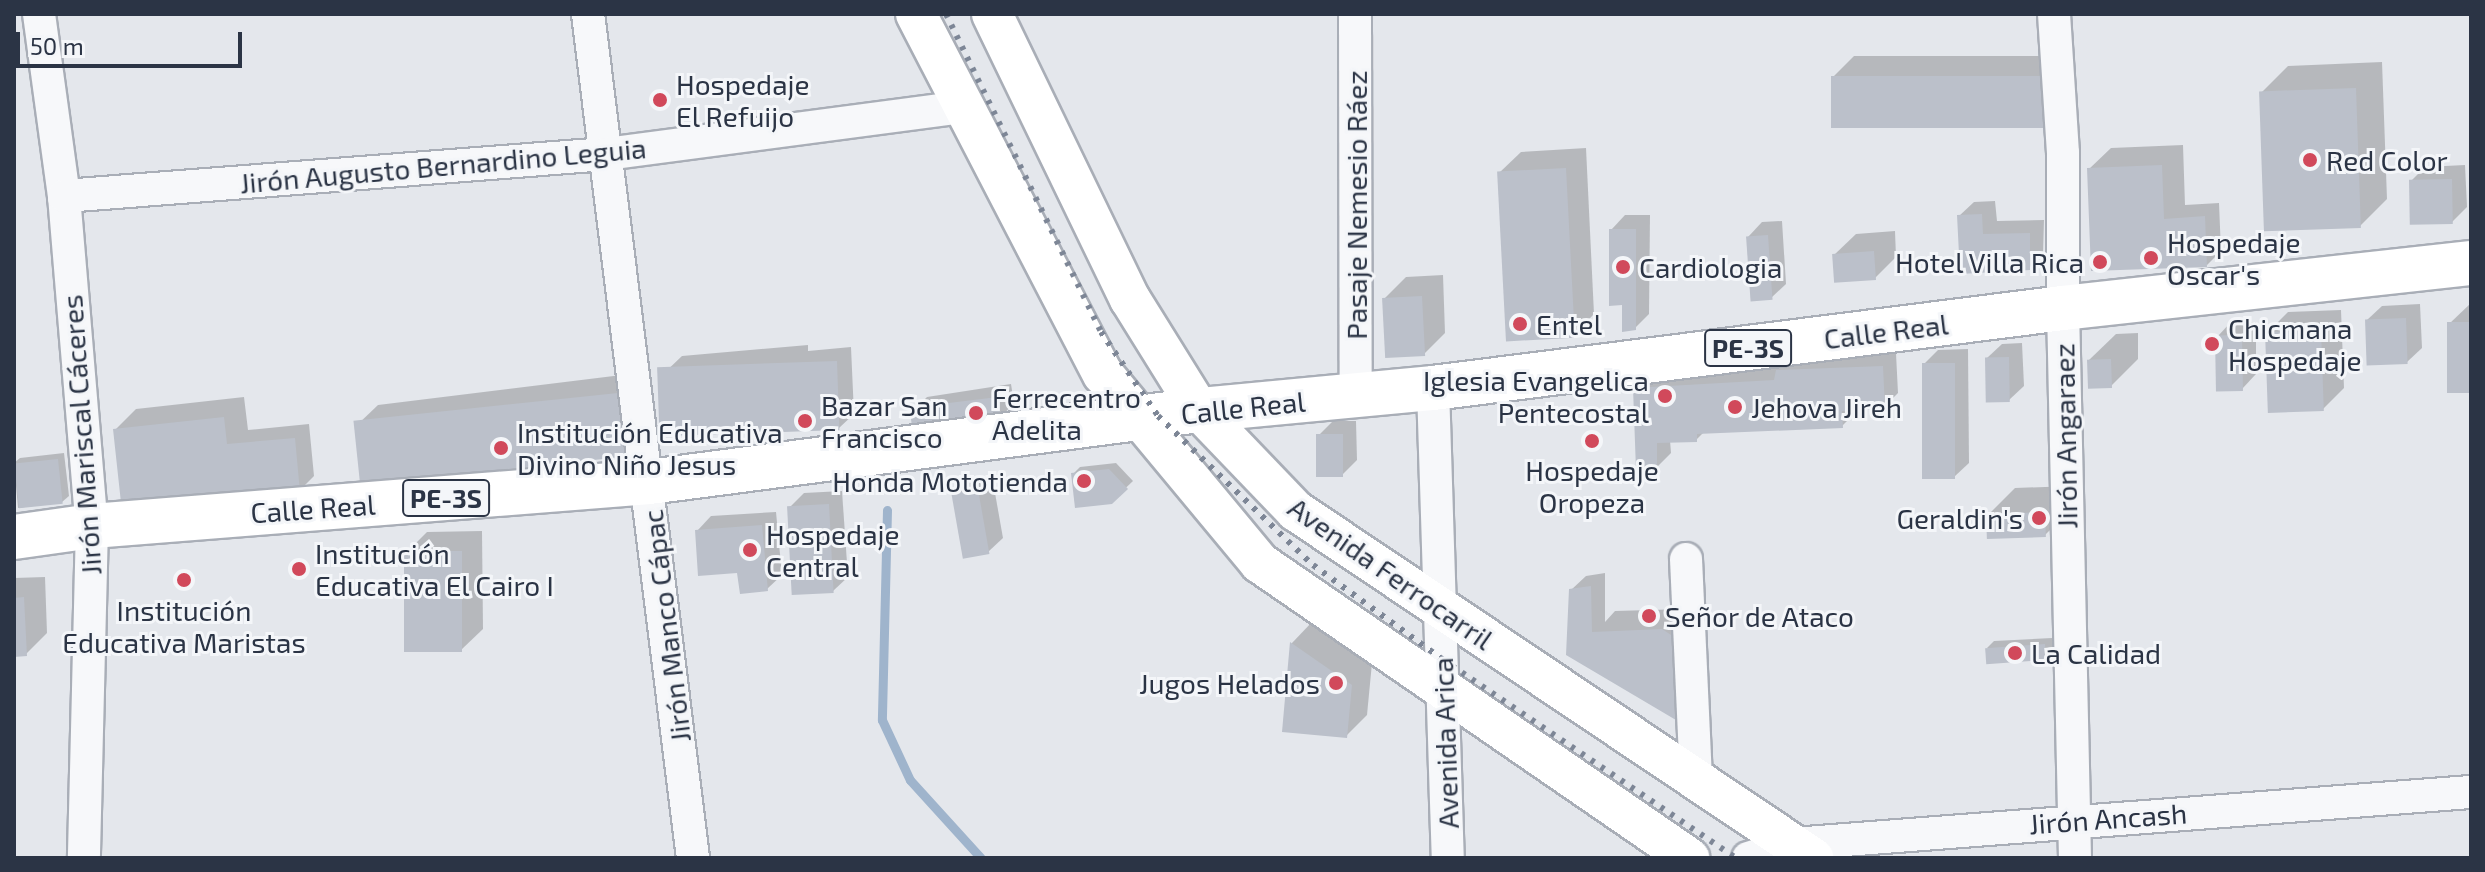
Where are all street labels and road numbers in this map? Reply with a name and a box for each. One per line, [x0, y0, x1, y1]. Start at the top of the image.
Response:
street label: Pasaje Nemesio Ráez [1339, 70, 1373, 340]
street label: Jirón Augusto Bernardino Leguia [238, 130, 648, 200]
street label: Jirón Mariscal Cáceres [54, 293, 108, 577]
street label: Calle Real [1822, 307, 1950, 355]
road number: PE-3S [1704, 326, 1792, 370]
street label: Jirón Angaraez [2047, 343, 2083, 529]
street label: Calle Real [1179, 384, 1307, 430]
road number: PE-3S [402, 476, 490, 520]
street label: Calle Real [249, 487, 377, 529]
street label: Avenida Ferrocarril [1282, 490, 1500, 656]
street label: Jirón Manco Cápac [635, 508, 697, 744]
street label: Avenida Arica [1425, 656, 1465, 830]
street label: Jirón Ancash [2028, 796, 2188, 840]

